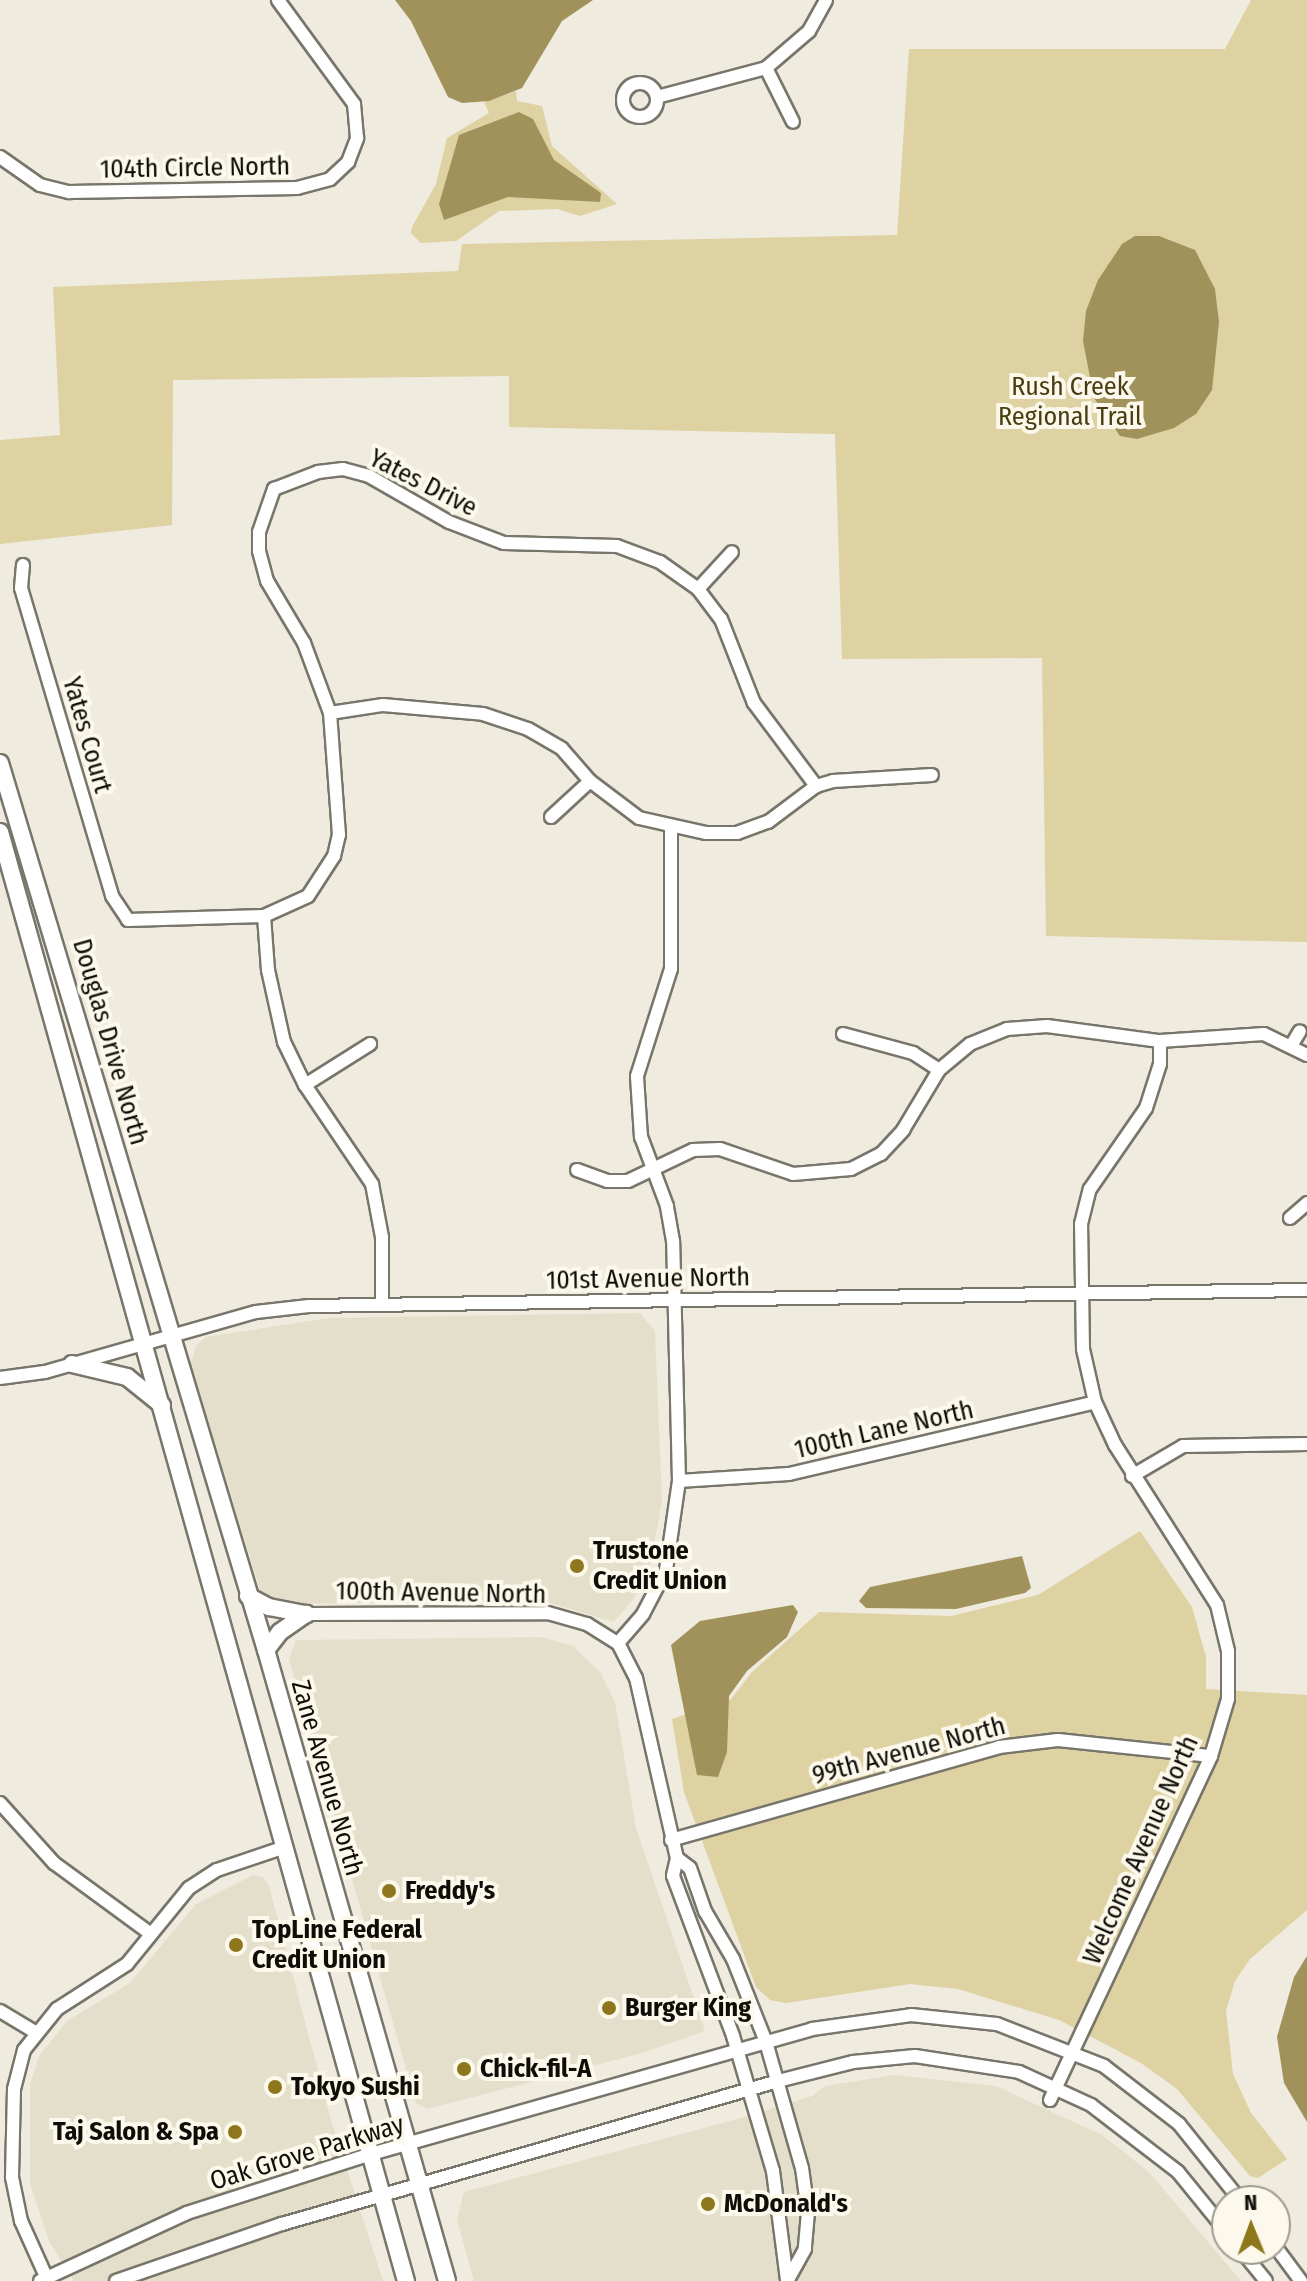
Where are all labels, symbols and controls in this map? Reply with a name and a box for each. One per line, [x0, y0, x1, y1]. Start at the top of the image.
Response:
street label: 104th Circle North [100, 151, 290, 185]
park label: Rush Creek Regional Trail [998, 371, 1142, 432]
street label: Yates Drive [364, 443, 482, 523]
street label: Yates Court [56, 673, 118, 797]
street label: Douglas Drive North [66, 935, 154, 1149]
street label: 101st Avenue North [546, 1262, 750, 1296]
street label: 100th Lane North [791, 1394, 977, 1466]
place label: Trustone Credit Union [593, 1535, 727, 1596]
marker: Trustone Credit Union [568, 1557, 586, 1575]
street label: 100th Avenue North [335, 1576, 547, 1610]
street label: Zane Avenue North [284, 1676, 370, 1880]
street label: 99th Avenue North [809, 1710, 1009, 1792]
street label: Welcome Avenue North [1077, 1731, 1205, 1969]
place label: Freddy's [405, 1875, 495, 1907]
marker: Freddy's [380, 1882, 398, 1900]
place label: TopLine Federal Credit Union [252, 1914, 422, 1976]
marker: TopLine Federal Credit Union [227, 1936, 245, 1954]
place label: Burger King [625, 1992, 751, 2024]
marker: Burger King [600, 1999, 618, 2017]
place label: Chick-fil-A [480, 2053, 591, 2085]
marker: Chick-fil-A [455, 2060, 473, 2078]
place label: Tokyo Sushi [291, 2071, 420, 2103]
marker: Tokyo Sushi [266, 2078, 284, 2096]
street label: Oak Grove Parkway [206, 2109, 408, 2197]
place label: Taj Salon & Spa [53, 2116, 219, 2148]
marker: Taj Salon & Spa [226, 2123, 244, 2141]
north arrow [1211, 2185, 1291, 2265]
place label: McDonald's [724, 2188, 848, 2220]
text: N [1244, 2189, 1257, 2216]
marker: McDonald's [699, 2195, 717, 2213]

